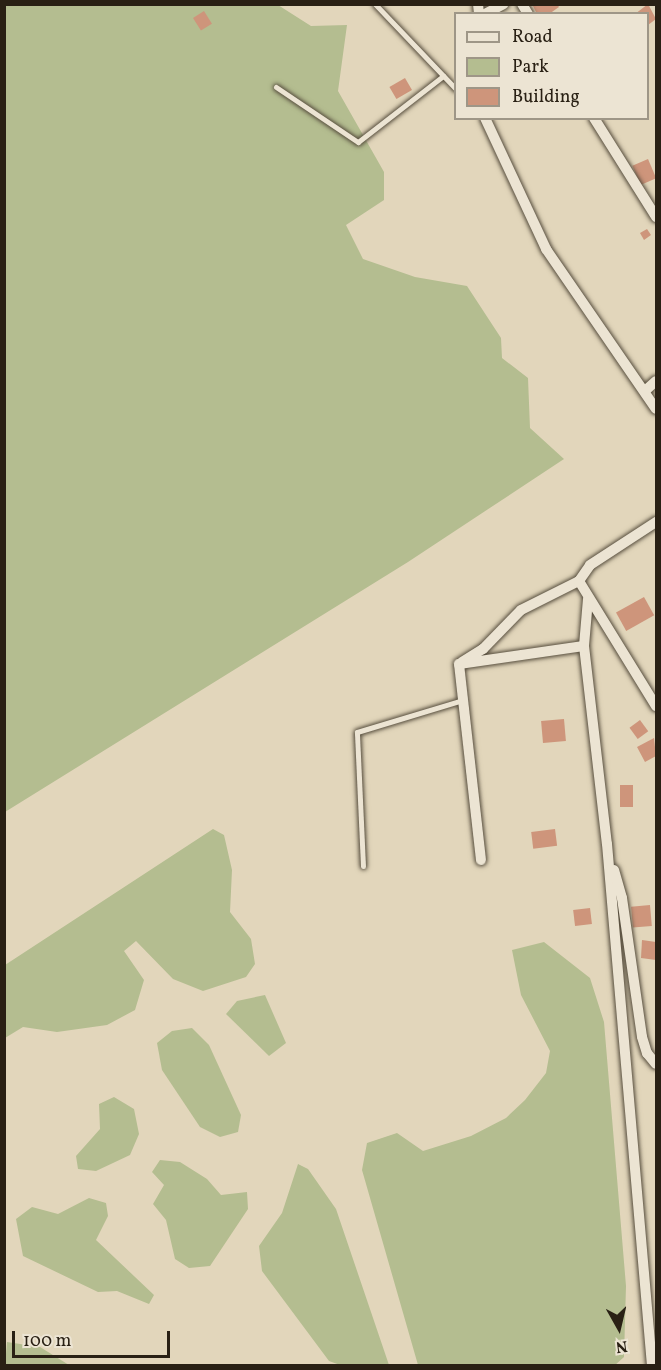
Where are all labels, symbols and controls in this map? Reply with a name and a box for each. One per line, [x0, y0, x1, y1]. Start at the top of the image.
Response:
legend [454, 12, 649, 120]
text: Road [512, 25, 553, 50]
text: Park [512, 55, 549, 80]
text: Building [512, 85, 580, 110]
north arrow [589, 1298, 649, 1358]
scale bar [15, 1319, 172, 1357]
text: 100 m [23, 1329, 72, 1354]
text: N [614, 1334, 629, 1358]

